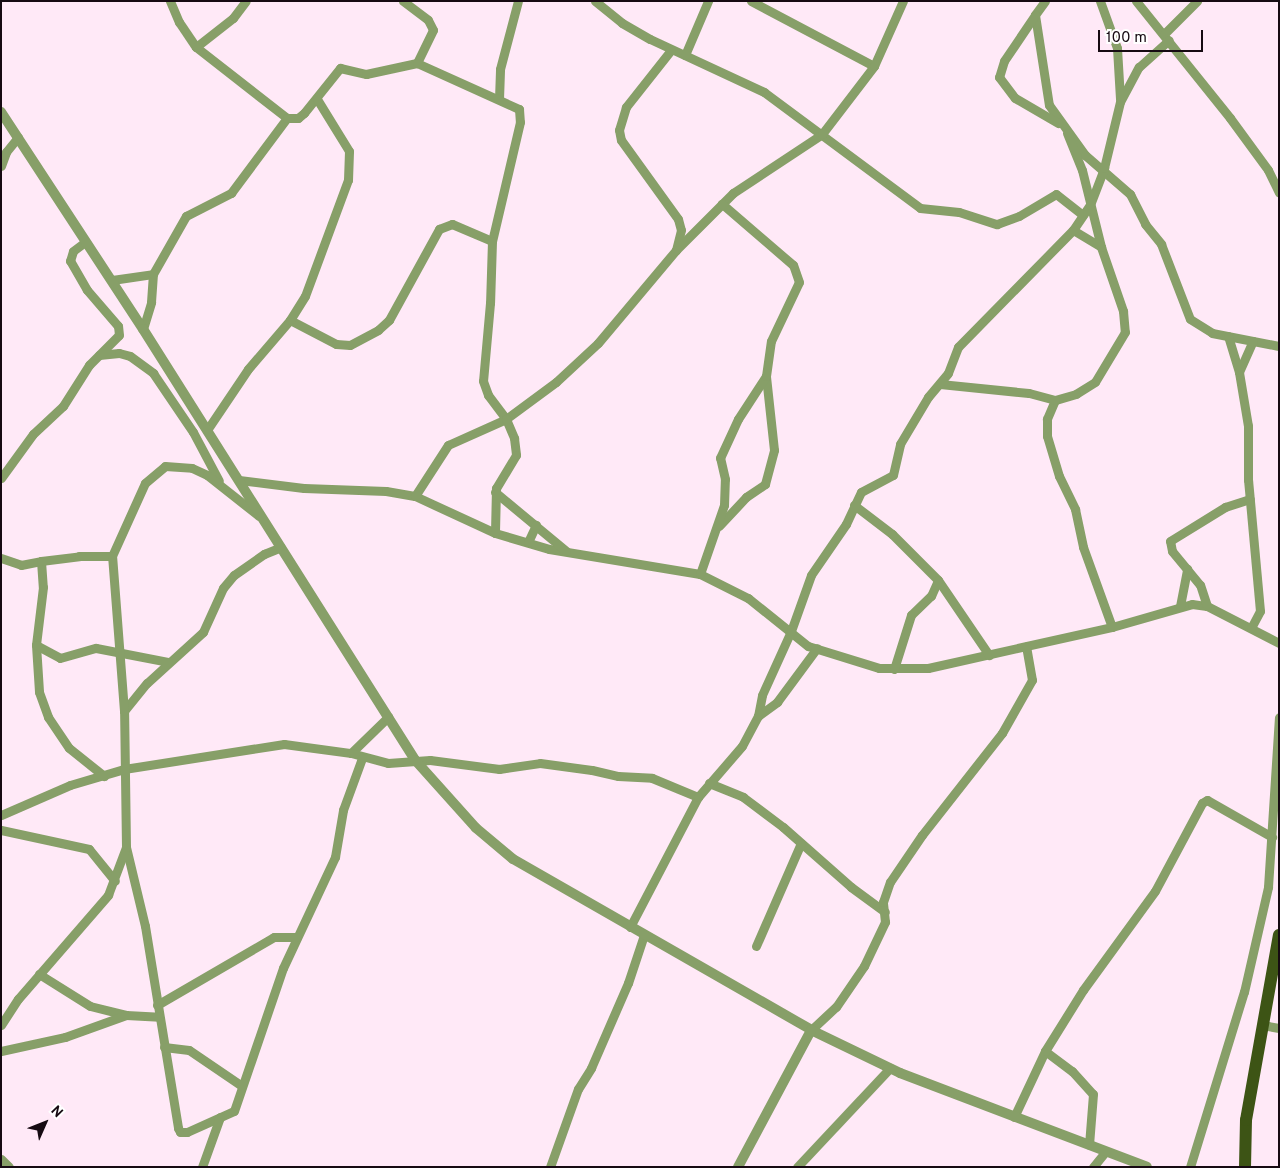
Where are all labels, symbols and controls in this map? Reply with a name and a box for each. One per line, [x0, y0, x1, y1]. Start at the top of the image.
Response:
scale bar [1100, 20, 1205, 52]
text: 100 m [1106, 29, 1147, 48]
north arrow [20, 1098, 70, 1148]
text: N [47, 1103, 66, 1122]

